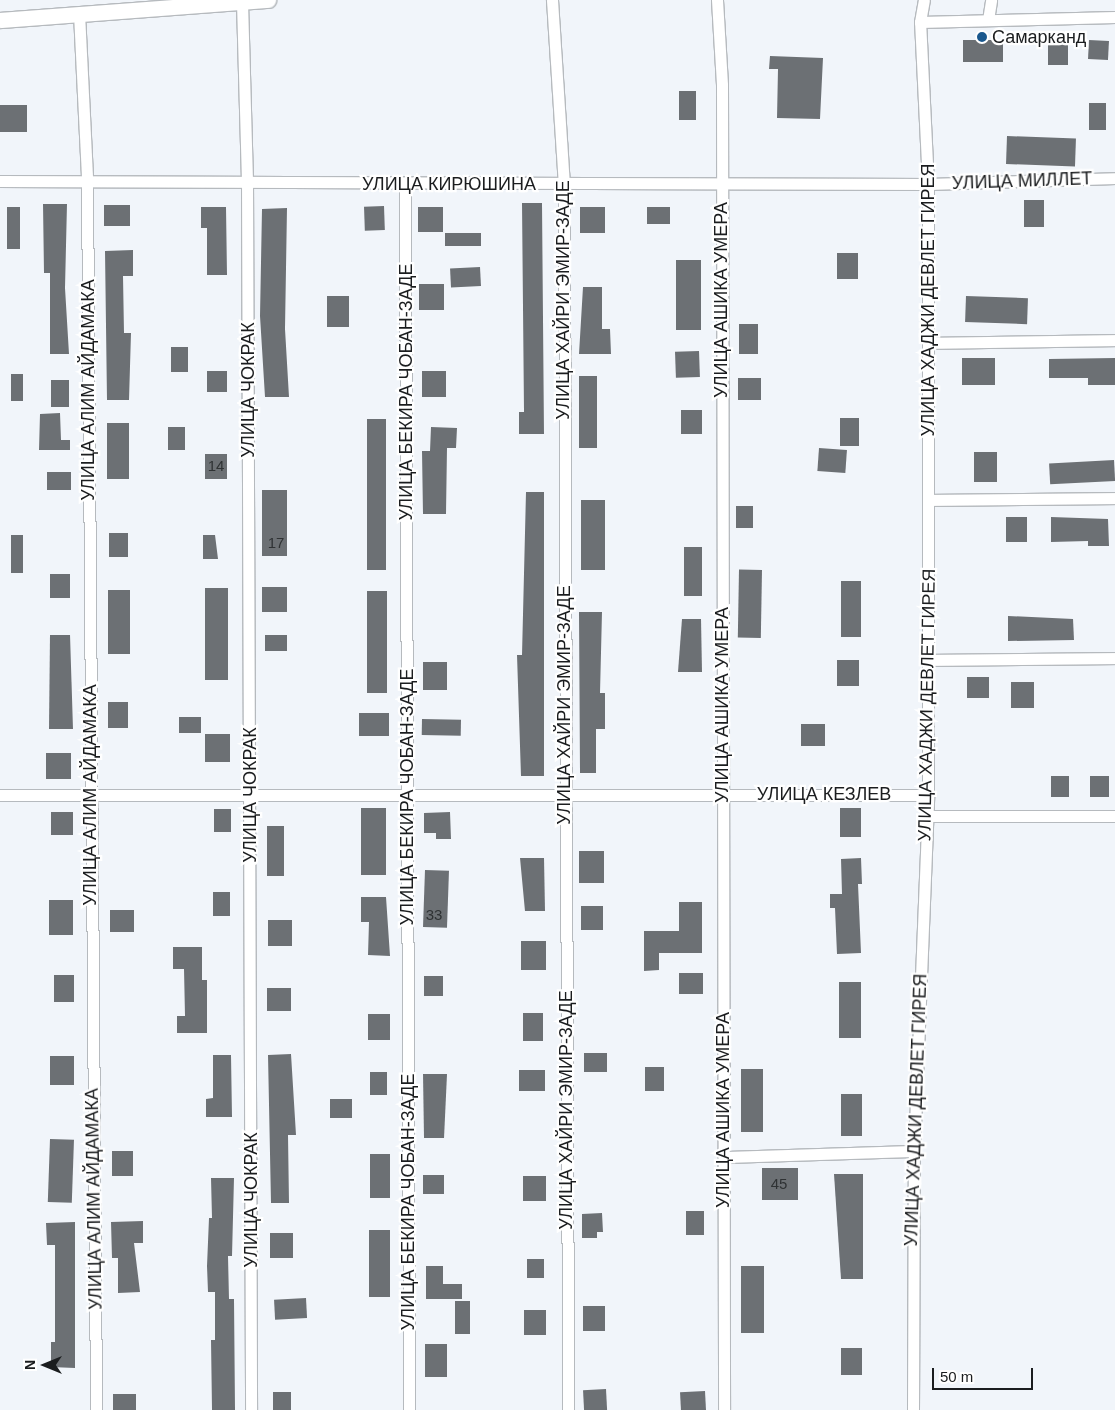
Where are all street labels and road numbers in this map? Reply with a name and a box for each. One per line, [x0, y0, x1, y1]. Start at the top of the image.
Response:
street label: УЛИЦА ХАДЖИ ДЕВЛЕТ ГИРЕЯ [917, 164, 939, 436]
street label: УЛИЦА МИЛЛЕТ [951, 168, 1093, 194]
street label: УЛИЦА КИРЮШИНА [362, 173, 536, 195]
street label: УЛИЦА ХАЙРИ ЭМИР-ЗАДЕ [552, 180, 574, 420]
street label: УЛИЦА АШИКА УМЕРА [710, 202, 732, 398]
street label: УЛИЦА БЕКИРА ЧОБАН-ЗАДЕ [395, 263, 417, 521]
street label: УЛИЦА АЛИМ АЙДАМАКА [77, 279, 99, 501]
street label: УЛИЦА ЧОКРАК [237, 322, 259, 458]
street label: УЛИЦА ХАДЖИ ДЕВЛЕТ ГИРЕЯ [914, 568, 940, 842]
street label: УЛИЦА ХАЙРИ ЭМИР-ЗАДЕ [553, 585, 575, 825]
street label: УЛИЦА АШИКА УМЕРА [711, 607, 733, 803]
street label: УЛИЦА БЕКИРА ЧОБАН-ЗАДЕ [396, 668, 418, 926]
street label: УЛИЦА АЛИМ АЙДАМАКА [79, 684, 101, 906]
street label: УЛИЦА ЧОКРАК [239, 727, 261, 863]
street label: УЛИЦА КЕЗЛЕВ [757, 783, 891, 805]
street label: УЛИЦА ХАДЖИ ДЕВЛЕТ ГИРЕЯ [900, 973, 932, 1247]
street label: УЛИЦА ХАЙРИ ЭМИР-ЗАДЕ [555, 990, 577, 1230]
street label: УЛИЦА АШИКА УМЕРА [712, 1012, 734, 1208]
street label: УЛИЦА БЕКИРА ЧОБАН-ЗАДЕ [397, 1073, 419, 1331]
street label: УЛИЦА АЛИМ АЙДАМАКА [81, 1088, 107, 1310]
street label: УЛИЦА ЧОКРАК [240, 1132, 262, 1268]

